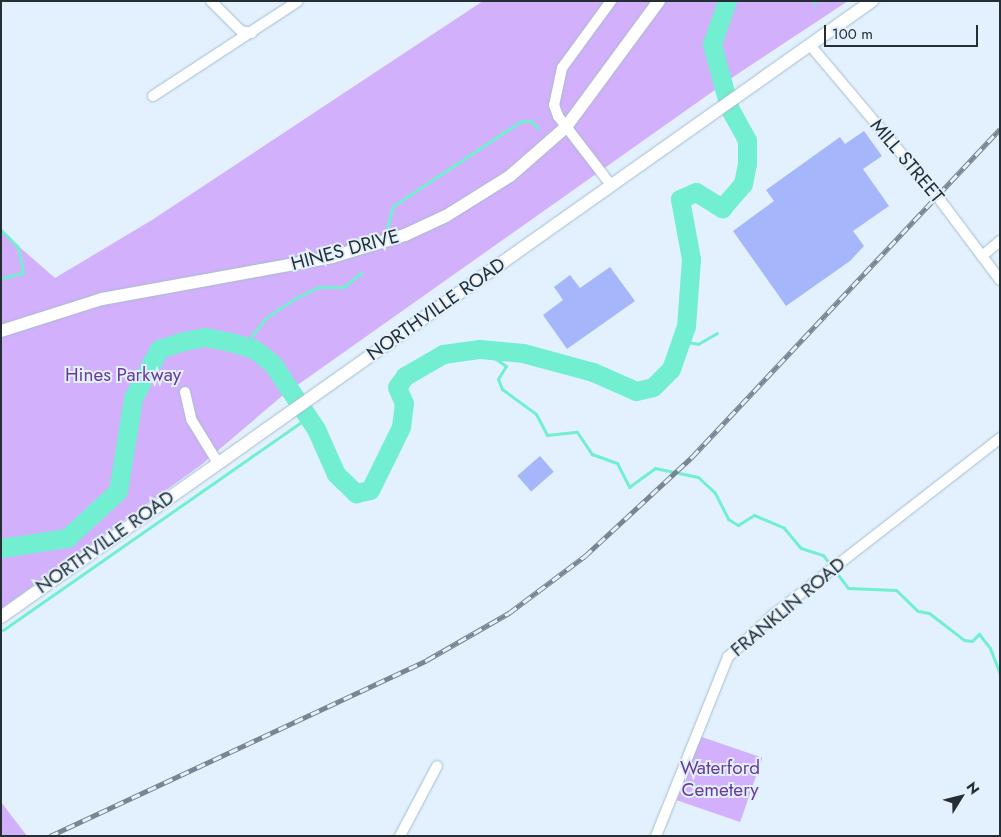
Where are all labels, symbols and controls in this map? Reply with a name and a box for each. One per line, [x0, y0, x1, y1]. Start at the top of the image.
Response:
scale bar [826, 15, 980, 47]
text: 100 m [832, 23, 873, 45]
street label: MILL STREET [865, 114, 949, 208]
street label: HINES DRIVE [289, 225, 401, 275]
street label: NORTHVILLE ROAD [362, 253, 510, 365]
park label: Hines Parkway [65, 364, 181, 386]
street label: NORTHVILLE ROAD [31, 486, 179, 598]
street label: FRANKLIN ROAD [726, 553, 850, 661]
park label: Waterford Cemetery [680, 757, 760, 801]
north arrow [936, 772, 986, 822]
text: N [962, 778, 984, 799]

